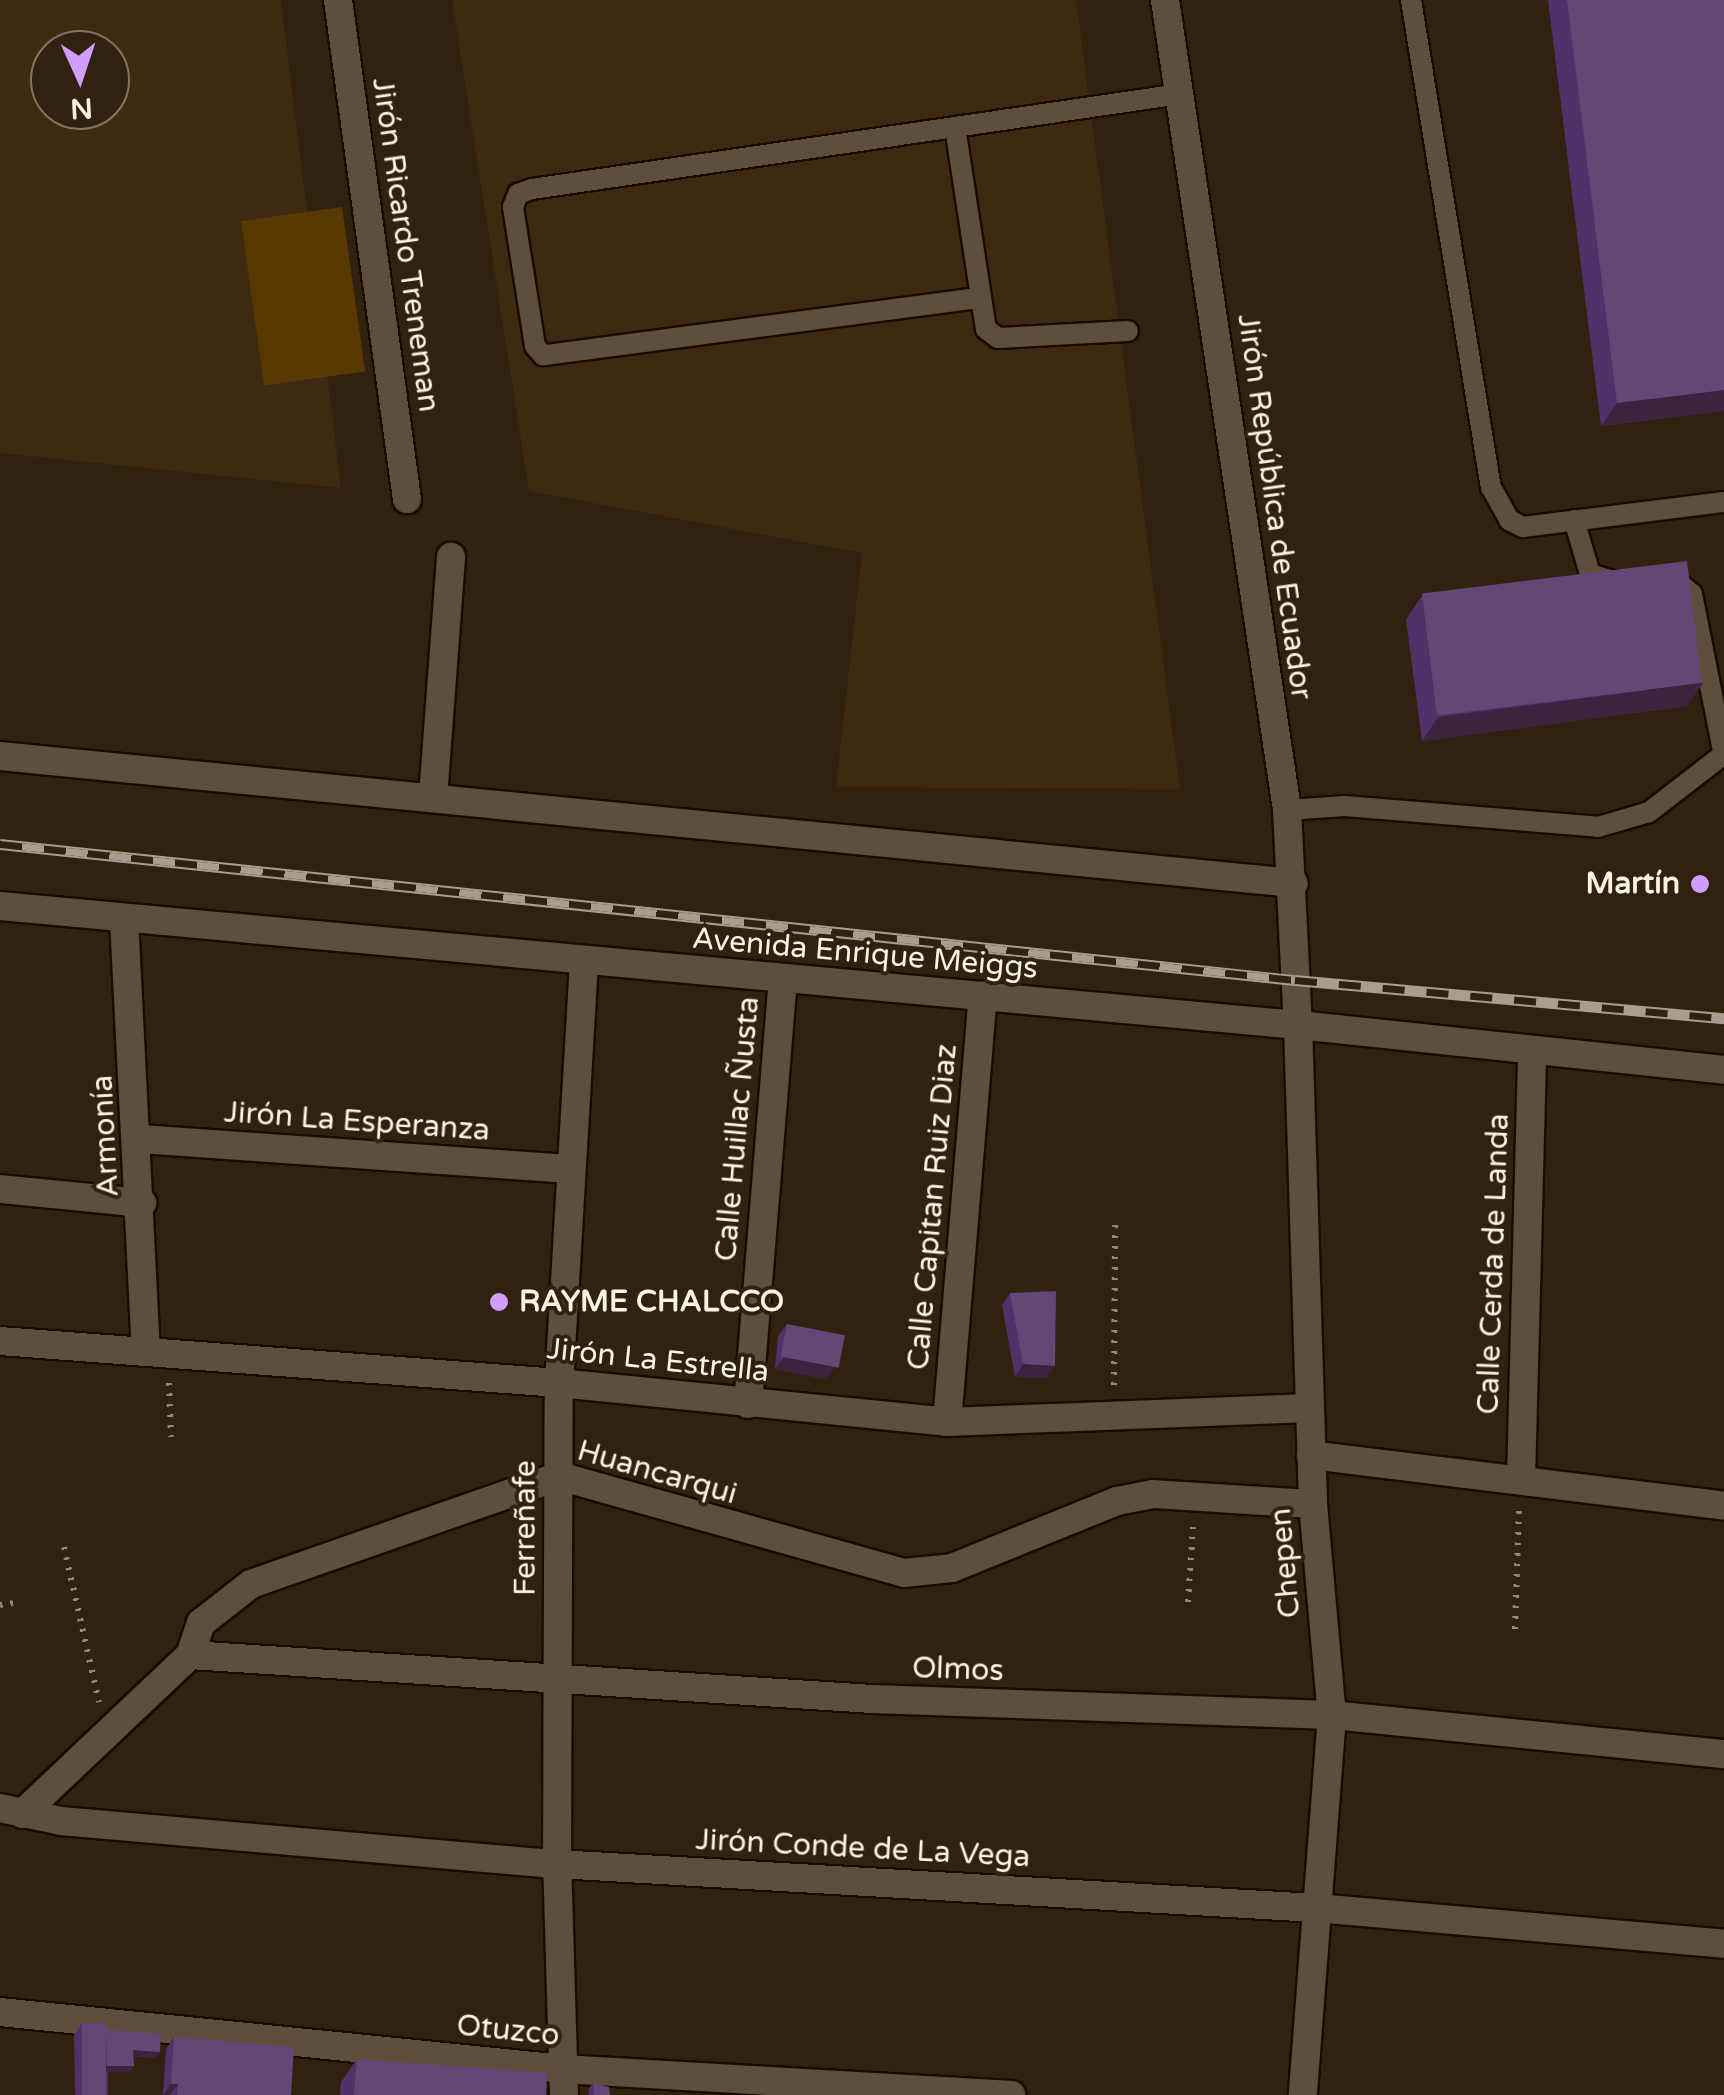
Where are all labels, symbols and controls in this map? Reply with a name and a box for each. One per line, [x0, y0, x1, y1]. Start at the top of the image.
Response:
north arrow [30, 30, 130, 130]
street label: Jirón Ricardo Treneman [364, 76, 446, 414]
text: N [69, 90, 94, 126]
street label: Jirón República de Ecuador [1229, 312, 1319, 702]
place label: Martín [1585, 866, 1680, 902]
marker: Martín [1689, 873, 1711, 895]
street label: Avenida Enrique Meiggs [691, 921, 1039, 987]
street label: Calle Huillac Ñusta [708, 995, 768, 1263]
street label: Calle Capitan Ruiz Diaz [901, 1042, 965, 1372]
street label: Armonía [85, 1074, 127, 1198]
street label: Jirón La Esperanza [223, 1095, 491, 1149]
street label: Calle Cerda de Landa [1471, 1113, 1517, 1415]
place label: RAYME CHALCCO [519, 1284, 784, 1320]
marker: RAYME CHALCCO [488, 1291, 510, 1313]
street label: Jirón La Estrella [545, 1331, 771, 1391]
street label: Huancarqui [573, 1433, 741, 1513]
street label: Ferreñafe [508, 1460, 544, 1596]
street label: Chepen [1263, 1507, 1309, 1619]
street label: Olmos [912, 1650, 1004, 1690]
street label: Jirón Conde de La Vega [695, 1822, 1031, 1876]
street label: Otuzco [455, 2008, 561, 2054]

